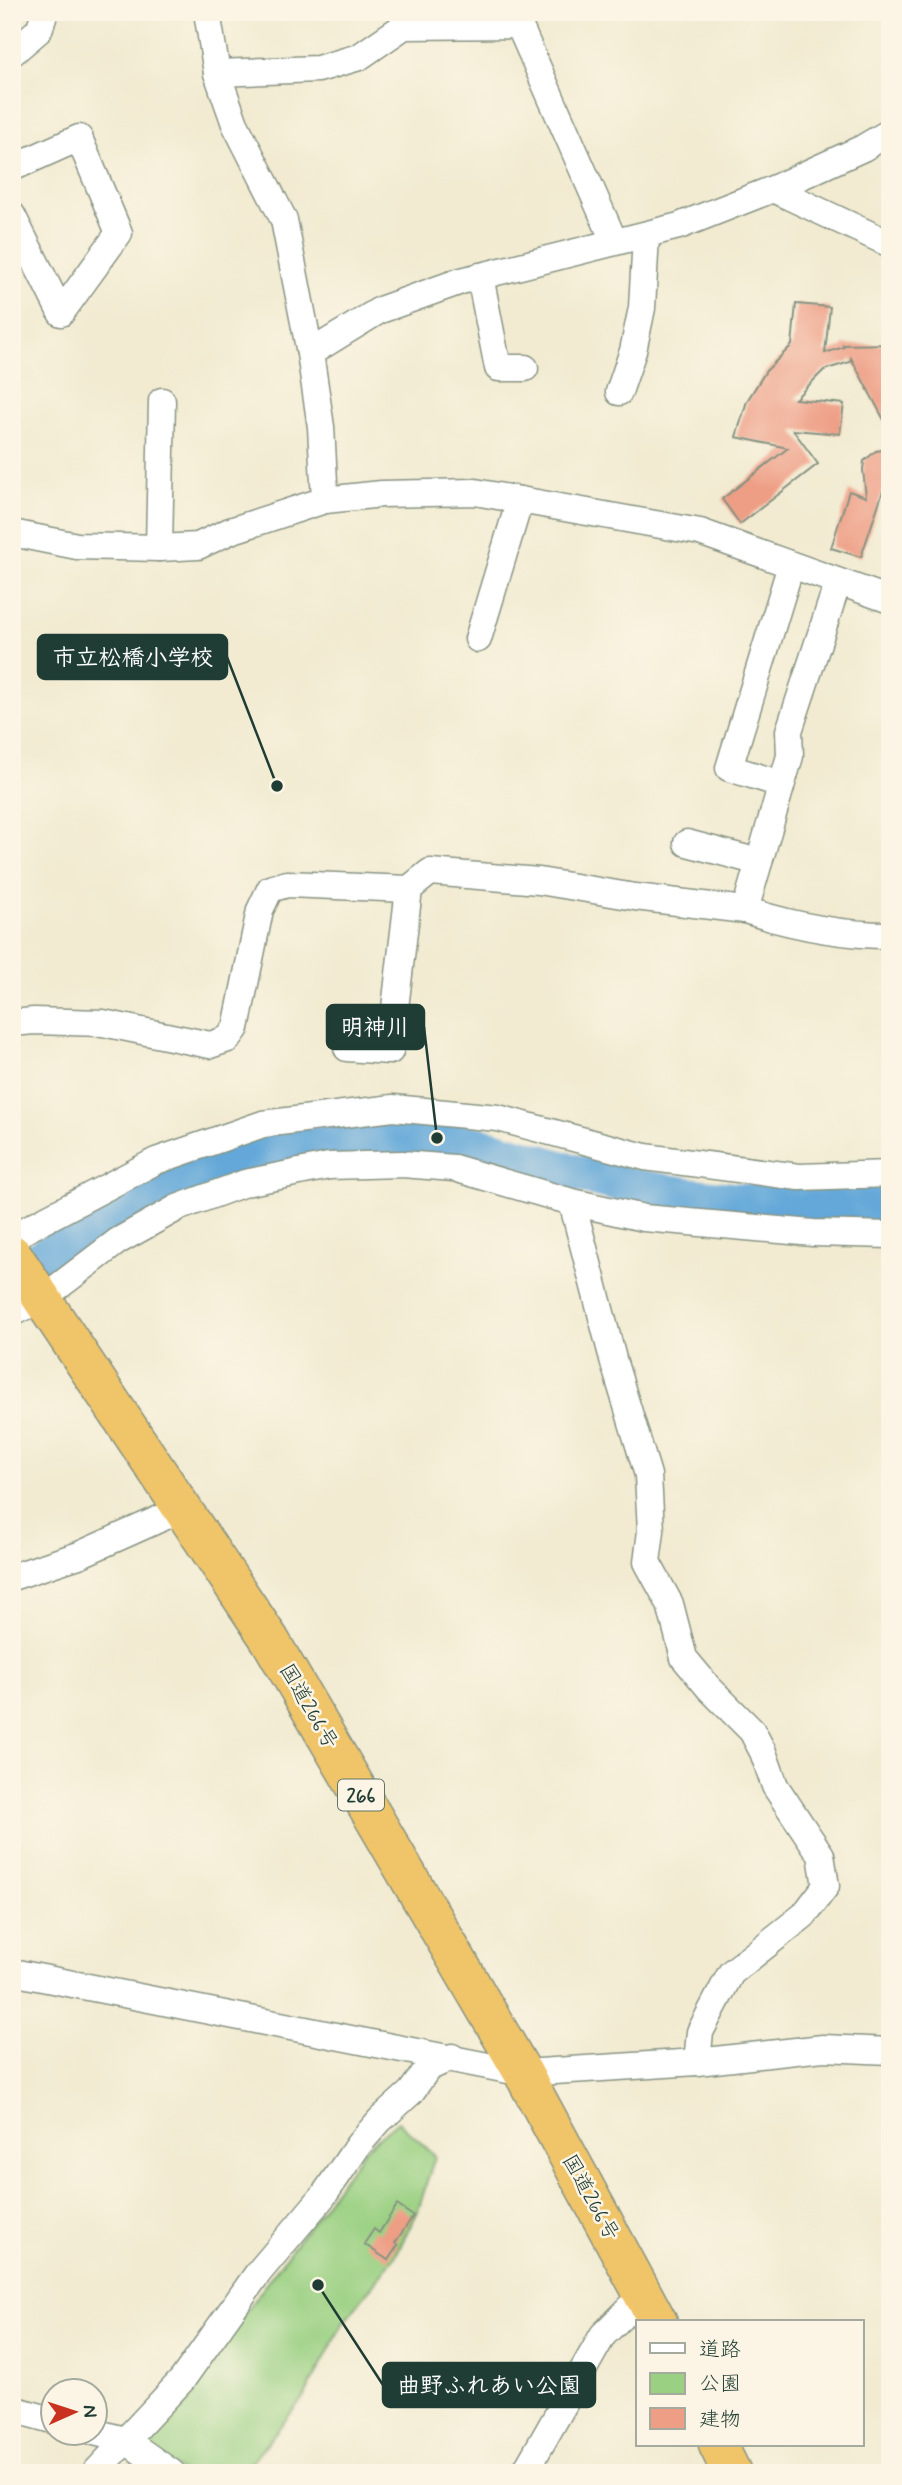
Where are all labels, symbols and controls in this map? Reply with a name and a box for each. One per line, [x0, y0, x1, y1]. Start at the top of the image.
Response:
callout: 市立松橋小学校 [38, 635, 227, 679]
text: 市立松橋小学校 [53, 644, 214, 674]
callout: 明神川 [327, 1005, 424, 1049]
text: 明神川 [341, 1014, 410, 1044]
street label: 国道266号 [272, 1658, 344, 1755]
road number: 266 [338, 1780, 384, 1811]
street label: 国道266号 [555, 2149, 625, 2246]
legend [636, 2320, 864, 2446]
text: 道路 [699, 2336, 741, 2364]
callout: 曲野ふれあい公園 [383, 2363, 595, 2407]
text: 公園 [699, 2370, 741, 2398]
text: 曲野ふれあい公園 [397, 2372, 581, 2402]
north arrow [38, 2376, 108, 2446]
text: N [77, 2404, 102, 2418]
text: 建物 [699, 2406, 741, 2434]

